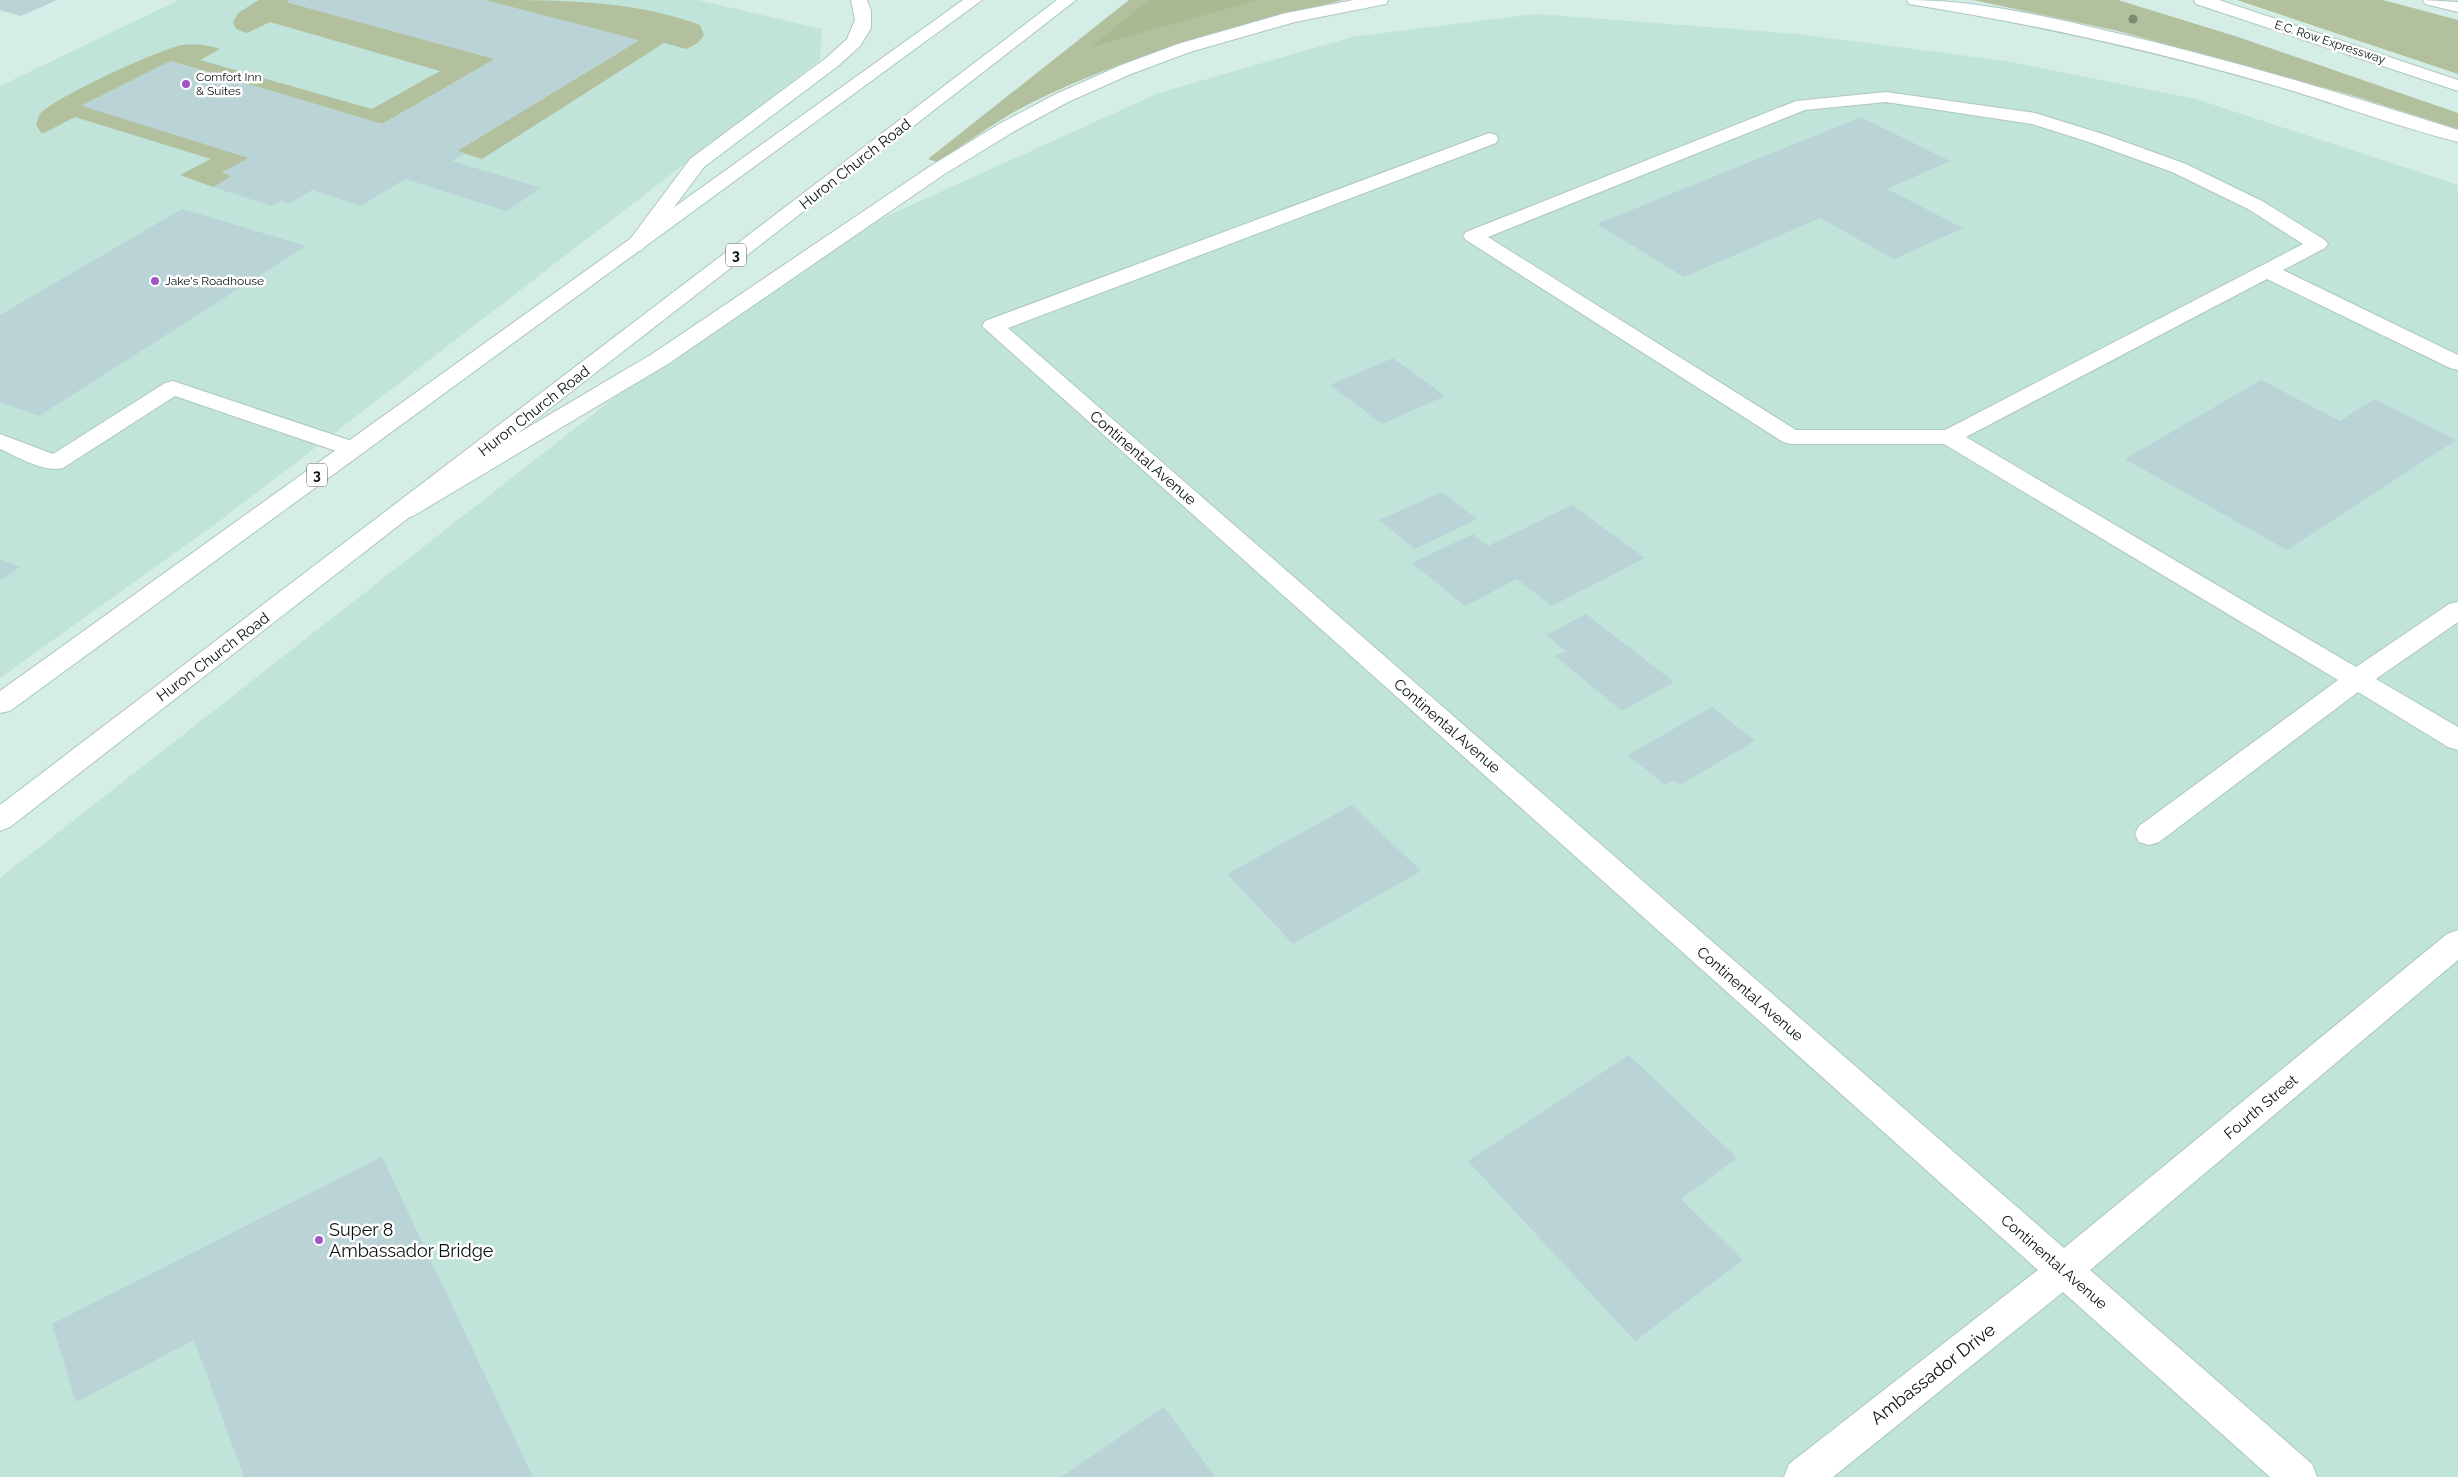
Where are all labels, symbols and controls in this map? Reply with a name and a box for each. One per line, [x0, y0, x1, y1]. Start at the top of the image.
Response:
street label: E.C. Row Expressway [2273, 17, 2388, 67]
place label: Comfort Inn & Suites [196, 70, 262, 98]
marker: Comfort Inn & Suites [180, 78, 192, 90]
street label: Huron Church Road [796, 115, 914, 213]
road number: 3 [726, 244, 746, 266]
place label: Jake's Roadhouse [165, 274, 264, 288]
marker: Jake's Roadhouse [149, 275, 161, 287]
street label: Huron Church Road [475, 362, 593, 460]
street label: Continental Avenue [1086, 407, 1200, 509]
road number: 3 [307, 464, 327, 486]
street label: Huron Church Road [153, 609, 273, 705]
street label: Continental Avenue [1390, 675, 1504, 777]
street label: Continental Avenue [1693, 943, 1807, 1045]
street label: Fourth Street [2220, 1071, 2302, 1143]
street label: Continental Avenue [1997, 1211, 2111, 1313]
place label: Super 8 Ambassador Bridge [329, 1219, 494, 1261]
marker: Super 8 Ambassador Bridge [313, 1234, 325, 1246]
street label: Ambassador Drive [1866, 1318, 1999, 1429]

